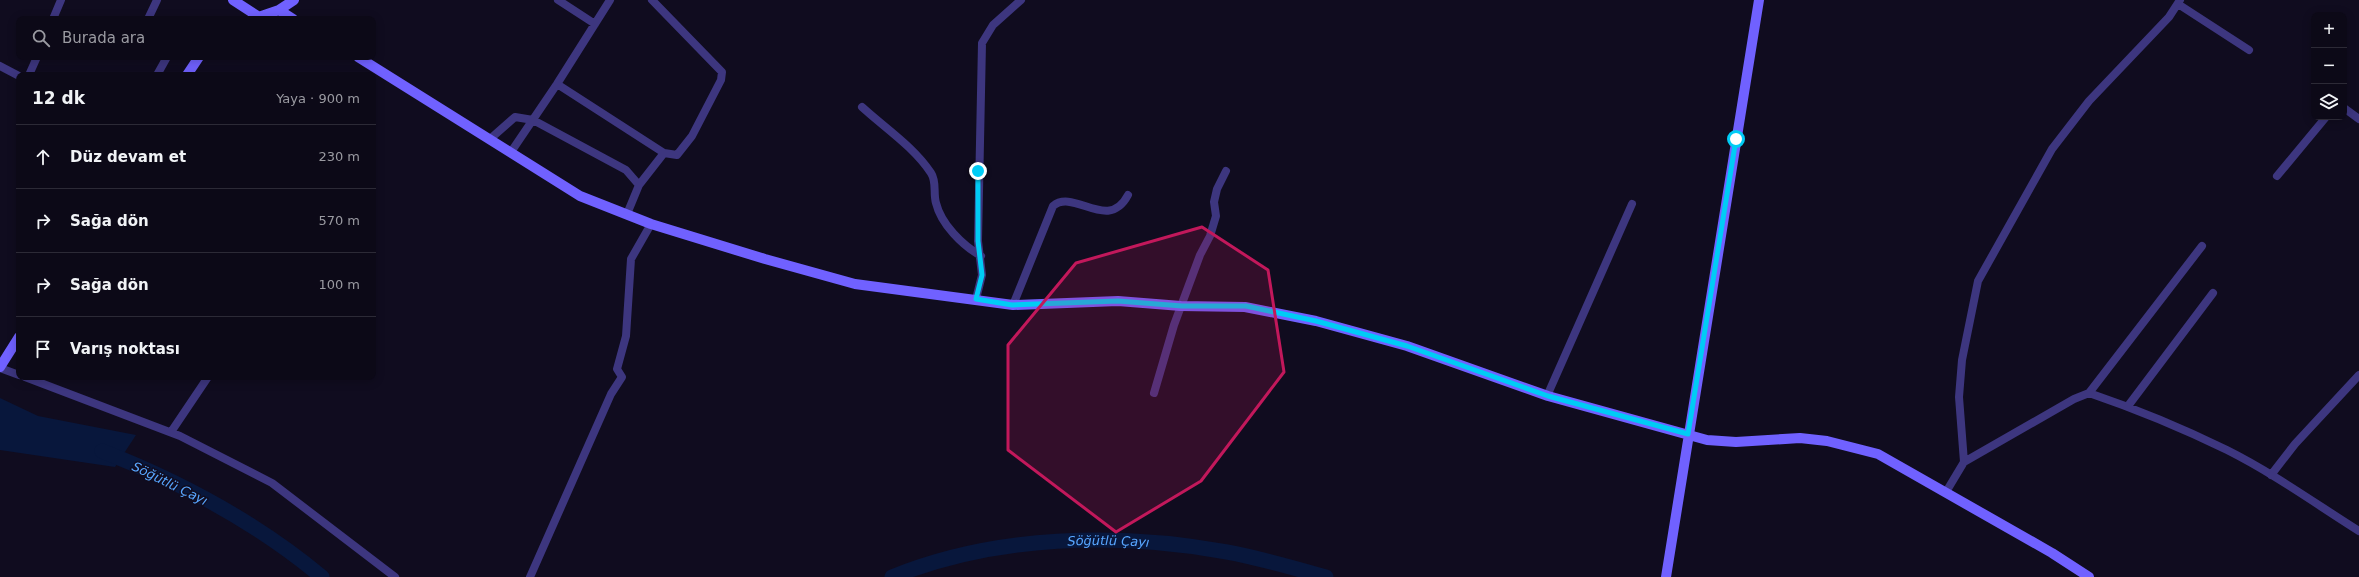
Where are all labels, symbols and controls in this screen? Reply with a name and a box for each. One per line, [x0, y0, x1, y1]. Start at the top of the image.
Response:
map controls [2311, 12, 2347, 120]
button: + [2311, 12, 2347, 48]
search box [16, 16, 376, 60]
icon: search [30, 27, 52, 49]
text: Burada ara [62, 29, 145, 47]
button: − [2311, 48, 2347, 84]
button: layers [2311, 84, 2347, 120]
text: 12 dk [32, 88, 85, 108]
text: Yaya · 900 m [276, 91, 360, 106]
route start [1727, 130, 1745, 148]
icon: ahead [32, 146, 54, 168]
text: Düz devam et [70, 148, 186, 166]
text: 230 m [318, 149, 360, 164]
route end [969, 162, 987, 180]
icon: right [32, 210, 54, 232]
text: Sağa dön [70, 212, 149, 230]
text: 570 m [318, 213, 360, 228]
icon: right [32, 274, 54, 296]
text: Sağa dön [70, 276, 149, 294]
text: 100 m [318, 277, 360, 292]
icon: arrive [32, 338, 54, 360]
text: Varış noktası [70, 340, 180, 358]
water label: Söğütlü Çayı [130, 459, 210, 508]
water label: Söğütlü Çayı [1067, 533, 1150, 550]

